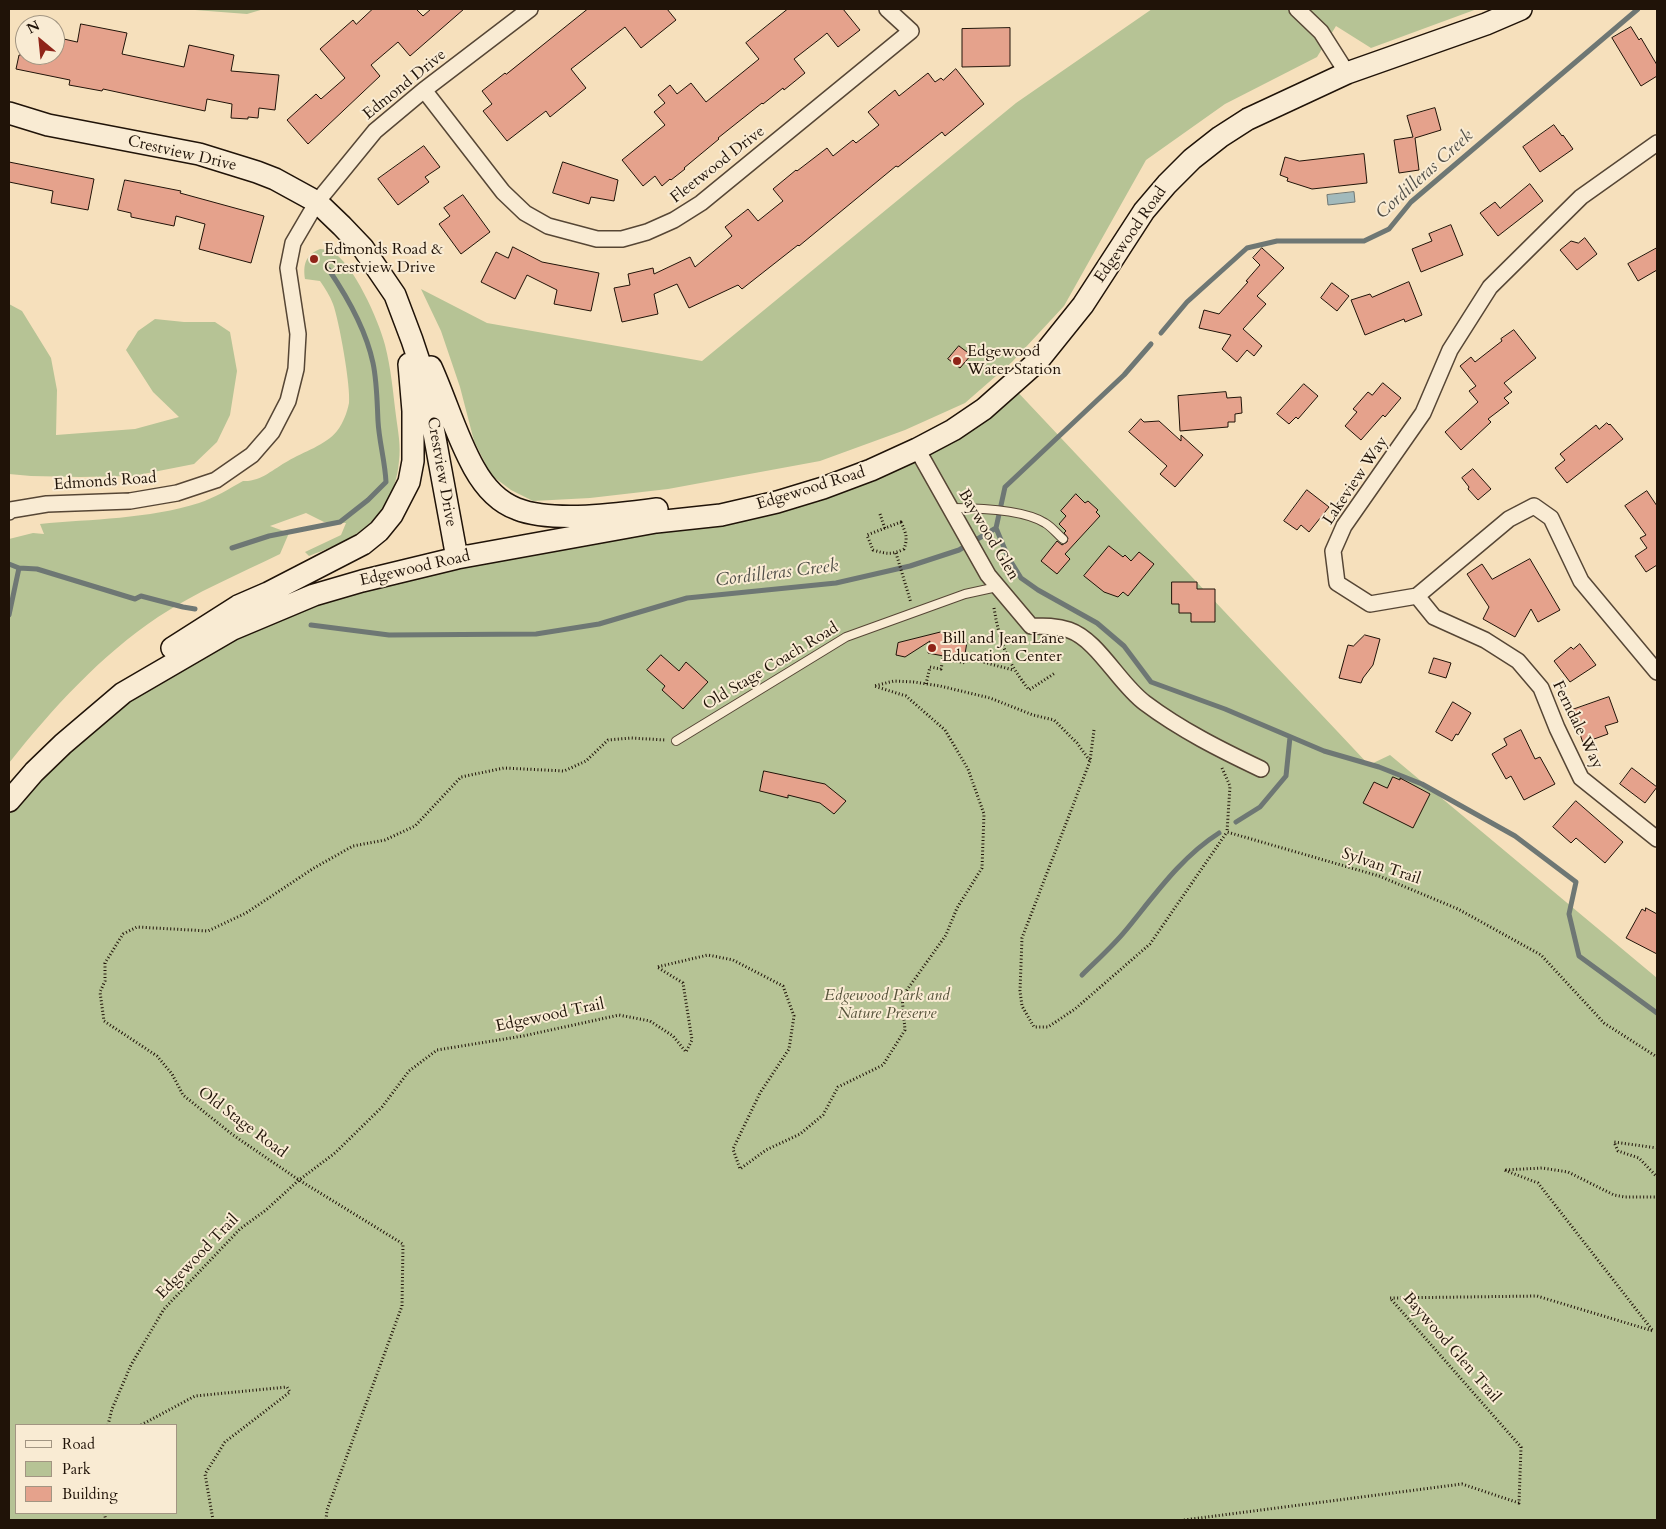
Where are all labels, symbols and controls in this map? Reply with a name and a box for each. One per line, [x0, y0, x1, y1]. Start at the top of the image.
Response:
north arrow [15, 15, 65, 65]
text: N [23, 16, 43, 38]
street label: Edmond Drive [360, 46, 450, 124]
street label: Fleetwood Drive [667, 122, 769, 208]
water label: Cordilleras Creek [1372, 126, 1478, 224]
street label: Crestview Drive [126, 132, 238, 176]
street label: Edgewood Road [1091, 183, 1171, 287]
place label: Edmonds Road & Crestview Drive [324, 240, 443, 278]
marker: Edmonds Road & Crestview Drive [308, 253, 320, 265]
place label: Edgewood Water Station [967, 342, 1061, 380]
marker: Edgewood Water Station [951, 355, 963, 367]
street label: Crestview Drive [422, 415, 460, 529]
street label: Lakeview Way [1319, 433, 1393, 529]
street label: Edgewood Road [754, 463, 868, 515]
street label: Edmonds Road [53, 469, 157, 495]
street label: Baywood Glen [953, 486, 1023, 584]
street label: Edgewood Road [358, 547, 472, 591]
water label: Cordilleras Creek [714, 556, 840, 592]
street label: Old Stage Coach Road [700, 619, 842, 715]
place label: Bill and Jean Lane Education Center [942, 629, 1065, 667]
marker: Bill and Jean Lane Education Center [926, 642, 938, 654]
street label: Ferndale Way [1547, 678, 1607, 772]
street label: Sylvan Trail [1339, 845, 1423, 889]
park label: Edgewood Park and Nature Preserve [824, 986, 950, 1024]
street label: Edgewood Trail [494, 995, 606, 1037]
street label: Old Stage Road [194, 1083, 290, 1163]
street label: Edgewood Trail [153, 1211, 243, 1303]
street label: Baywood Glen Trail [1398, 1289, 1504, 1407]
legend [15, 1424, 178, 1514]
text: Road [62, 1434, 95, 1454]
text: Park [62, 1459, 91, 1479]
text: Building [62, 1484, 118, 1504]

